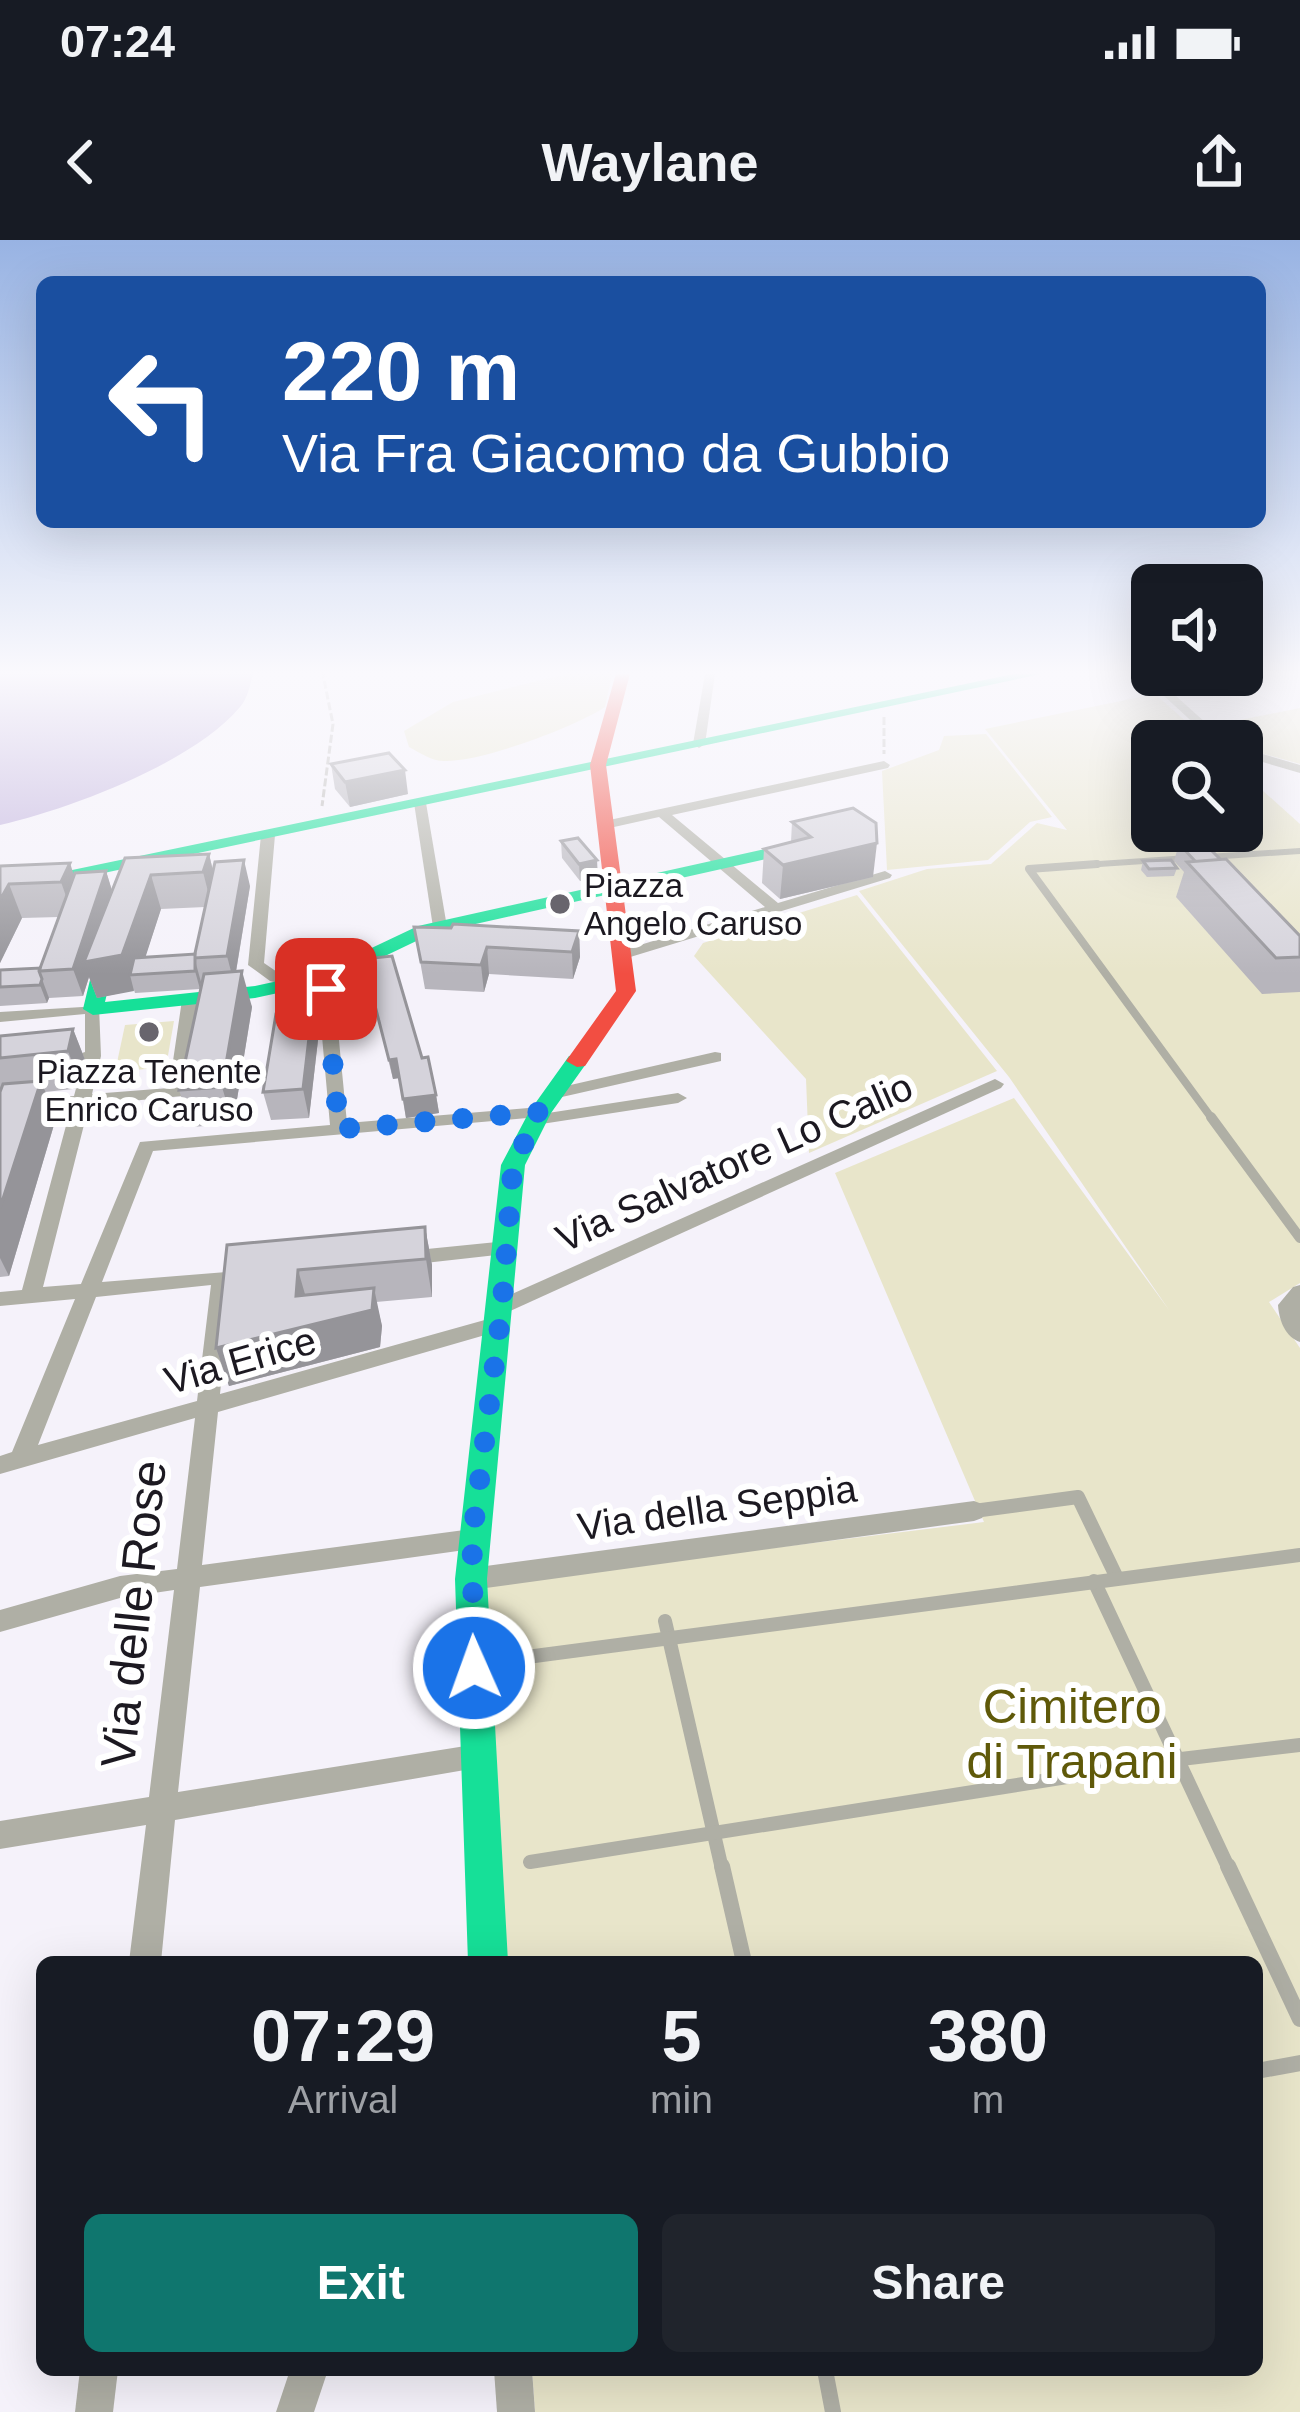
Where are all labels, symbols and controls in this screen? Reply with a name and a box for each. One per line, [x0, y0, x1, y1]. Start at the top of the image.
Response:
text: 07:24 [60, 16, 175, 67]
icon: back [48, 129, 114, 195]
icon: share [1186, 129, 1252, 195]
text: Waylane [541, 132, 759, 192]
icon: left [84, 324, 240, 480]
text: 220 m [282, 324, 520, 418]
text: Via Fra Giacomo da Gubbio [282, 423, 950, 483]
map controls [1131, 564, 1263, 852]
button: sound [1131, 564, 1263, 696]
button: search [1131, 720, 1263, 852]
place label: Piazza Angelo Caruso [584, 867, 802, 942]
marker: Piazza Angelo Caruso [547, 891, 573, 917]
pin [275, 938, 377, 1040]
icon: arrive [293, 956, 359, 1022]
marker: Piazza Tenente Enrico Caruso [136, 1019, 162, 1045]
place label: Piazza Tenente Enrico Caruso [36, 1053, 262, 1128]
street label: Via Salvatore Lo Calio [550, 1064, 919, 1260]
street label: Via Erice [160, 1318, 321, 1403]
street label: Via delle Rose [91, 1458, 176, 1770]
street label: Via della Seppia [575, 1467, 860, 1548]
position arrow [411, 1605, 537, 1731]
park label: Cimitero di Trapani [967, 1680, 1177, 1788]
text: 07:29 [251, 1996, 435, 2076]
text: 5 [661, 1996, 702, 2076]
text: 380 [928, 1996, 1048, 2076]
text: Arrival [288, 2078, 398, 2121]
text: min [650, 2078, 713, 2121]
text: m [972, 2078, 1004, 2121]
button: Exit [84, 2214, 638, 2352]
button: Share [662, 2214, 1215, 2352]

